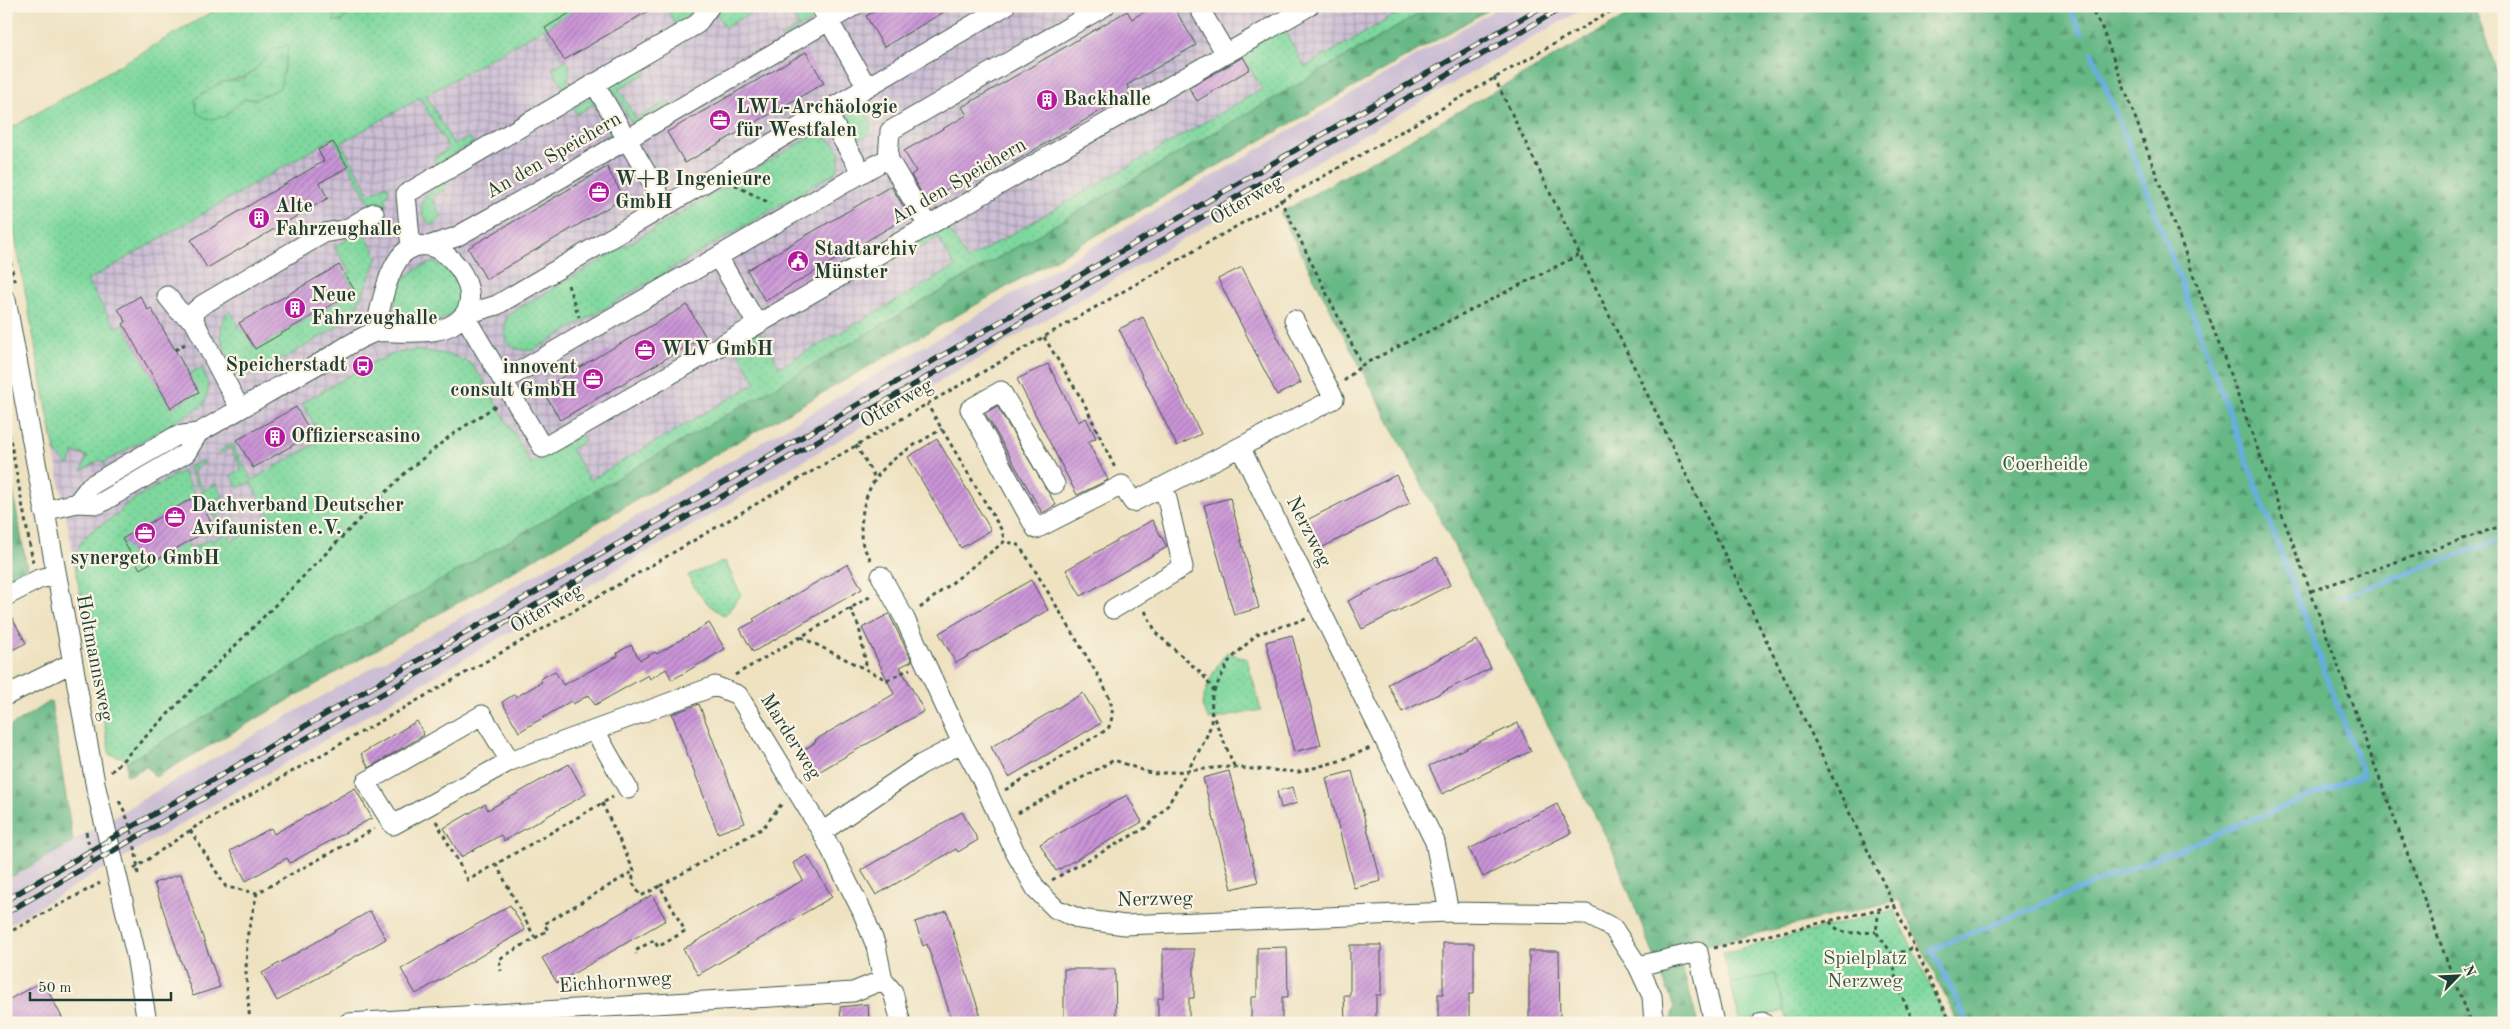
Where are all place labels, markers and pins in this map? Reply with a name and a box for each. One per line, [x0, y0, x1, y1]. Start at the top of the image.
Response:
building icon: Backhalle [1035, 88, 1059, 112]
place label: Backhalle [1063, 90, 1151, 110]
place label: LWL-Archäologie für Westfalen [736, 98, 898, 141]
office icon: LWL-Archäologie für Westfalen [708, 108, 732, 132]
place label: W+B Ingenieure GmbH [615, 170, 771, 213]
office icon: W+B Ingenieure GmbH [587, 180, 611, 204]
place label: Alte Fahrzeughalle [275, 197, 402, 240]
building icon: Alte Fahrzeughalle [247, 206, 271, 230]
place label: Stadtarchiv Münster [814, 240, 918, 283]
public building icon: Stadtarchiv Münster [786, 249, 810, 273]
place label: Neue Fahrzeughalle [311, 286, 438, 329]
building icon: Neue Fahrzeughalle [283, 296, 307, 320]
office icon: WLV GmbH [633, 338, 657, 362]
place label: WLV GmbH [661, 340, 773, 360]
bus stop icon: Speicherstadt [351, 354, 375, 378]
place label: Speicherstadt [226, 356, 347, 376]
place label: innovent consult GmbH [450, 358, 577, 401]
office icon: innovent consult GmbH [581, 367, 605, 391]
building icon: Offizierscasino [263, 425, 287, 449]
place label: Offizierscasino [291, 427, 421, 447]
place label: Dachverband Deutscher Avifaunisten e.V. [191, 496, 404, 539]
office icon: Dachverband Deutscher Avifaunisten e.V. [163, 505, 187, 529]
office icon: synergeto GmbH [133, 521, 157, 545]
place label: synergeto GmbH [70, 549, 220, 569]

